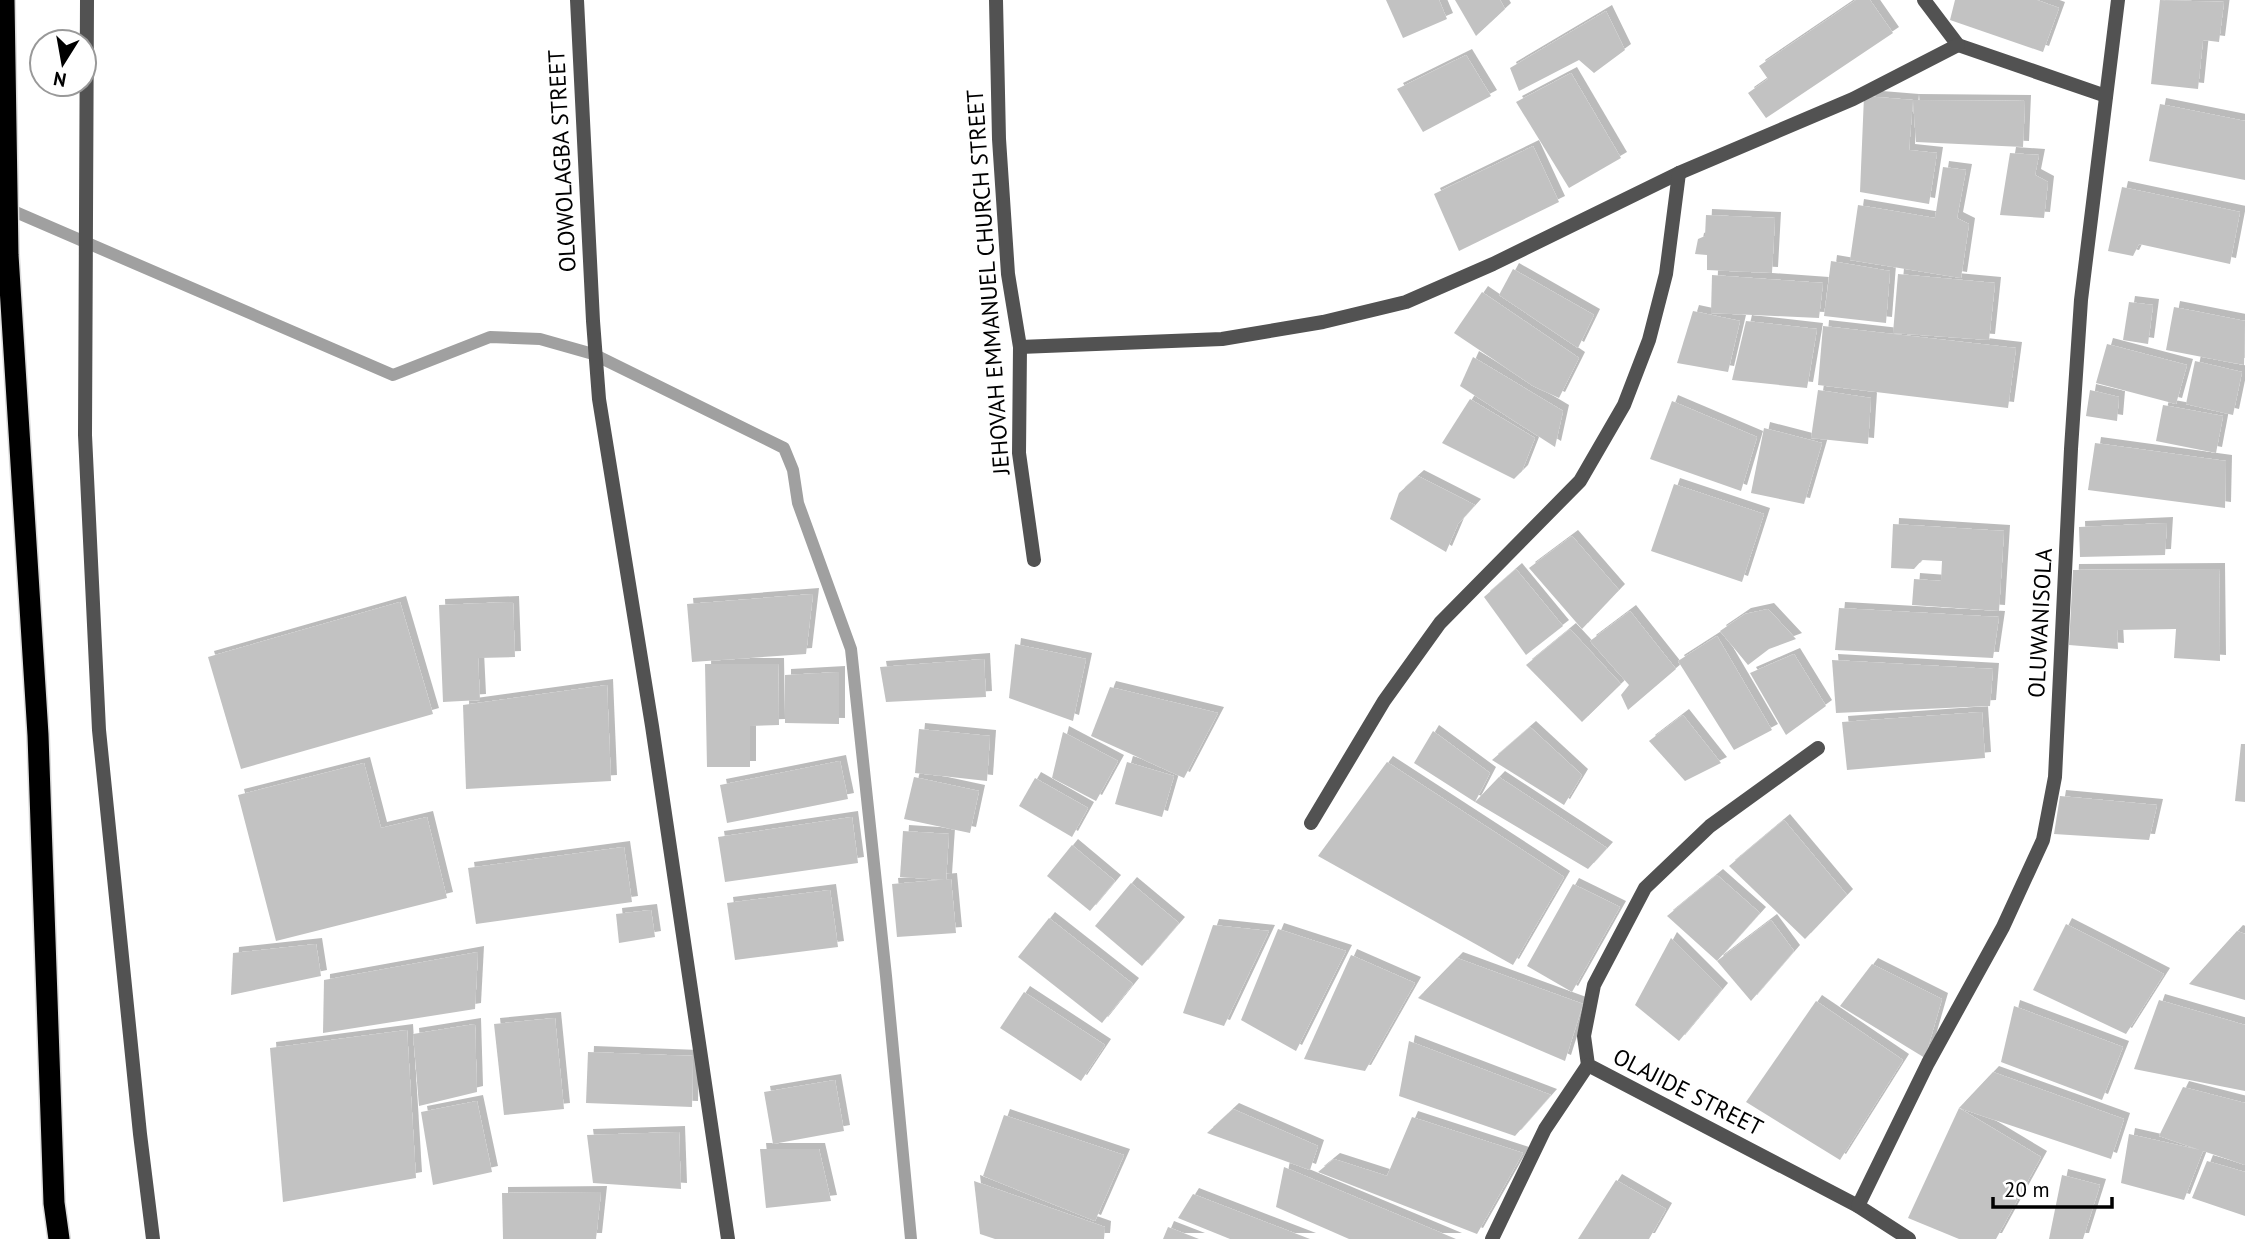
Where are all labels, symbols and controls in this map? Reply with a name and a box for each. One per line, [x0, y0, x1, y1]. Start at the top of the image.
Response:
north arrow [28, 28, 98, 98]
street label: OLOWOLAGBA STREET [541, 49, 582, 273]
text: N [51, 67, 68, 93]
street label: JEHOVAH EMMANUEL CHURCH STREET [960, 88, 1015, 476]
street label: OLUWANISOLA [2021, 547, 2058, 699]
street label: OLAJIDE STREET [1608, 1041, 1768, 1142]
scale bar [1993, 1166, 2112, 1210]
text: 20 m [2004, 1176, 2050, 1203]

